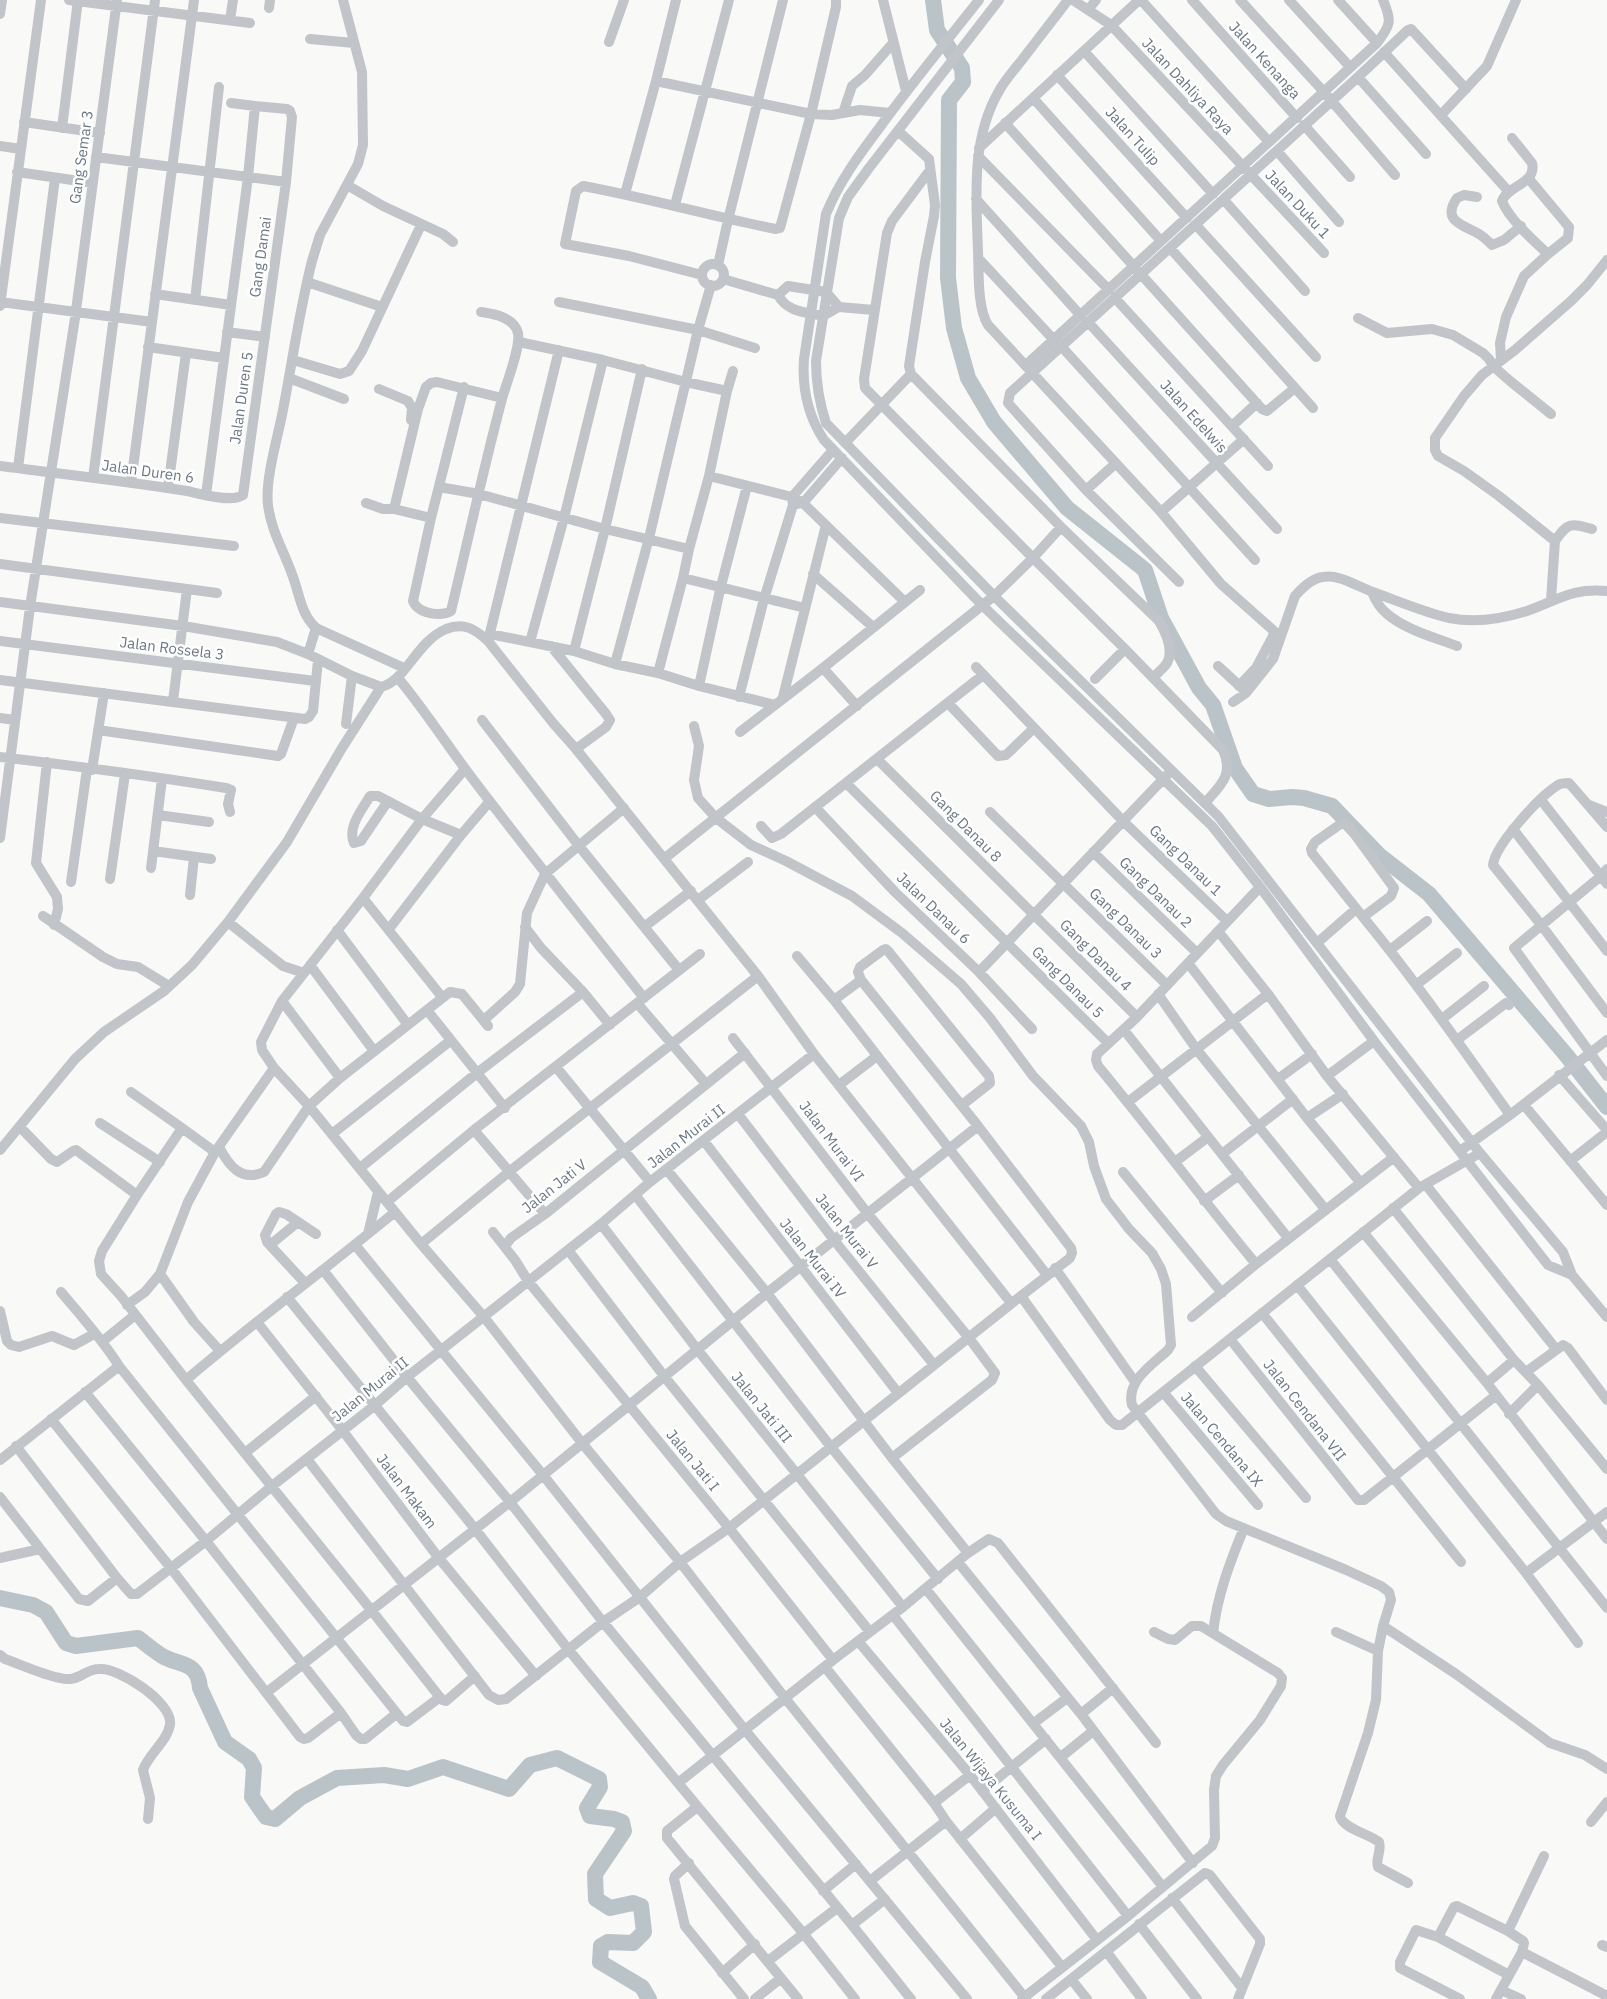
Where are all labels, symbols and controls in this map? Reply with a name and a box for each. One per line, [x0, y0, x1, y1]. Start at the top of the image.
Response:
street label: Jalan Kenanga [1225, 17, 1305, 103]
street label: Jalan Dahliya Raya [1138, 34, 1238, 138]
street label: Jalan Tulip [1102, 103, 1164, 169]
street label: Gang Semar 3 [65, 109, 97, 205]
street label: Jalan Duku 1 [1261, 166, 1335, 242]
street label: Gang Damai [245, 215, 275, 299]
street label: Jalan Duren 5 [225, 351, 257, 445]
street label: Jalan Edelwis [1156, 375, 1232, 457]
street label: Jalan Duren 6 [101, 455, 195, 487]
street label: Jalan Rossela 3 [119, 632, 225, 664]
street label: Gang Danau 8 [926, 786, 1006, 866]
street label: Gang Danau 1 [1146, 820, 1226, 900]
street label: Gang Danau 2 [1116, 852, 1196, 932]
street label: Jalan Danau 6 [893, 868, 975, 948]
street label: Gang Danau 3 [1086, 883, 1166, 963]
street label: Gang Danau 4 [1056, 915, 1136, 995]
street label: Gang Danau 5 [1028, 942, 1108, 1022]
street label: Jalan Murai VI [795, 1097, 869, 1185]
street label: Jalan Murai II [643, 1100, 729, 1172]
street label: Jalan Jati V [518, 1155, 590, 1217]
street label: Jalan Murai V [812, 1190, 882, 1272]
street label: Jalan Murai IV [776, 1214, 850, 1302]
street label: Jalan Murai II [328, 1352, 412, 1426]
street label: Jalan Cendana VII [1259, 1355, 1351, 1465]
street label: Jalan Jati III [728, 1368, 796, 1446]
street label: Jalan Cendana IX [1177, 1388, 1267, 1490]
street label: Jalan Jati I [662, 1425, 724, 1495]
street label: Jalan Makam [373, 1450, 441, 1532]
street label: Jalan Wijaya Kusuma I [936, 1714, 1046, 1844]

